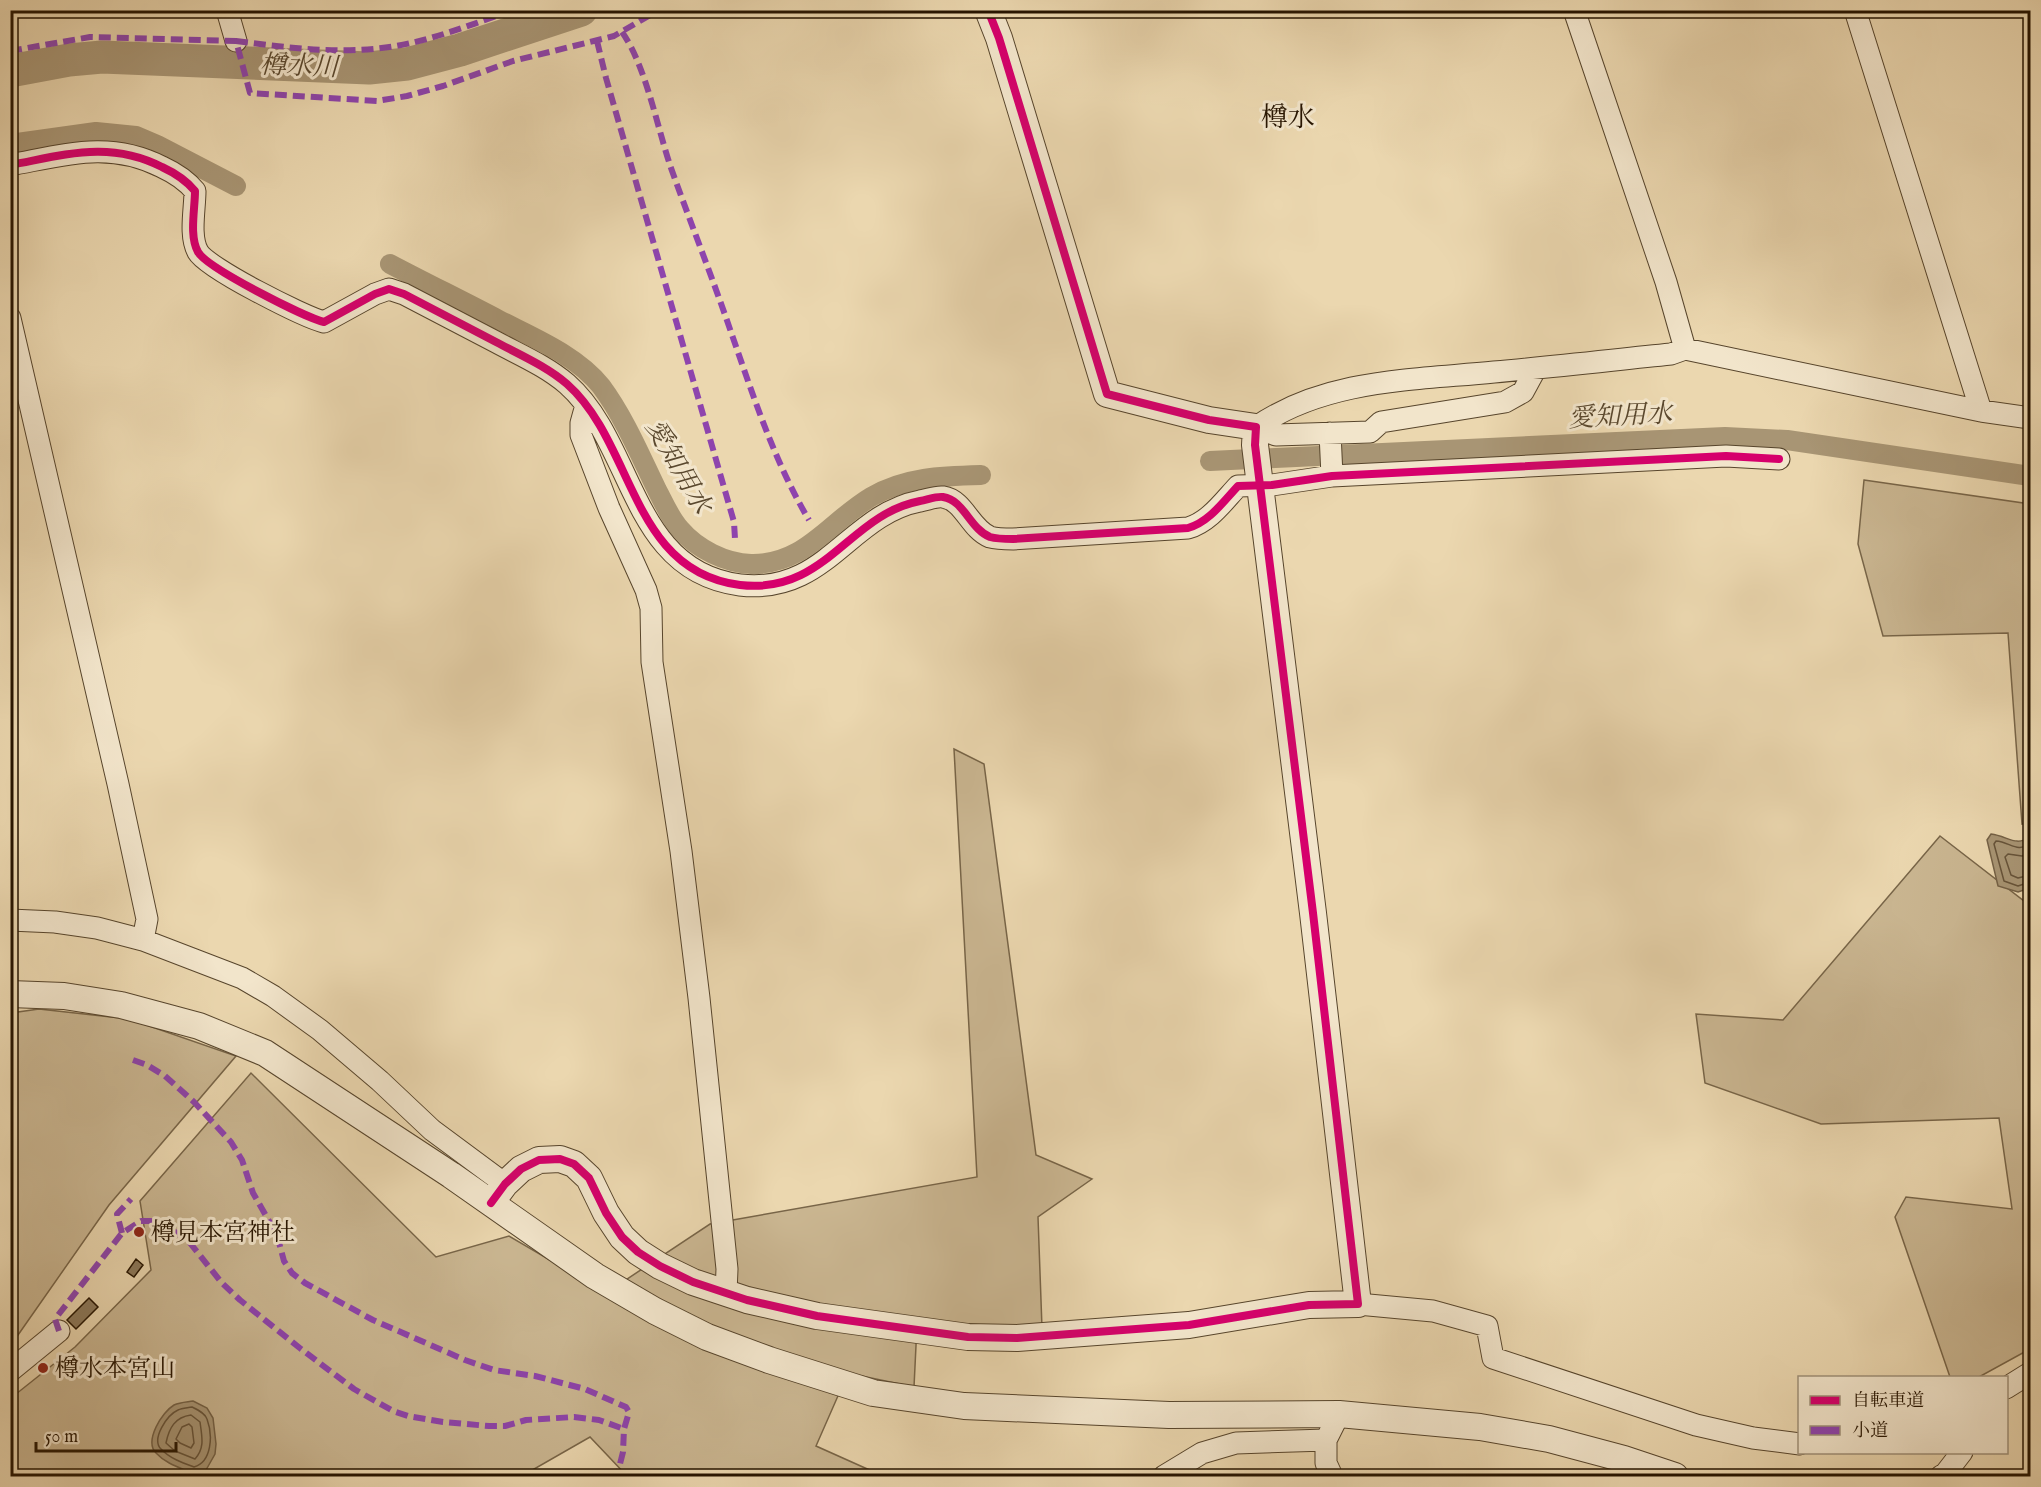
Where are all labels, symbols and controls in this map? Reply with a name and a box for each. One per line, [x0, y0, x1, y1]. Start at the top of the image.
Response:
water label: 樽水川 [259, 49, 341, 84]
district label: 樽水 [1261, 102, 1315, 136]
water label: 愛知用水 [1567, 397, 1676, 436]
water label: 愛知用水 [637, 413, 719, 523]
place label: 樽見本宮神社 [151, 1218, 295, 1249]
marker: 樽見本宮神社 [132, 1225, 146, 1239]
place label: 樽水本宮山 [55, 1354, 175, 1385]
marker: 樽水本宮山 [36, 1361, 50, 1375]
legend [1798, 1376, 2008, 1454]
text: 自転車道 [1852, 1390, 1924, 1413]
scale bar [36, 1415, 176, 1453]
text: 小道 [1852, 1420, 1888, 1443]
text: 50 m [45, 1426, 78, 1449]

